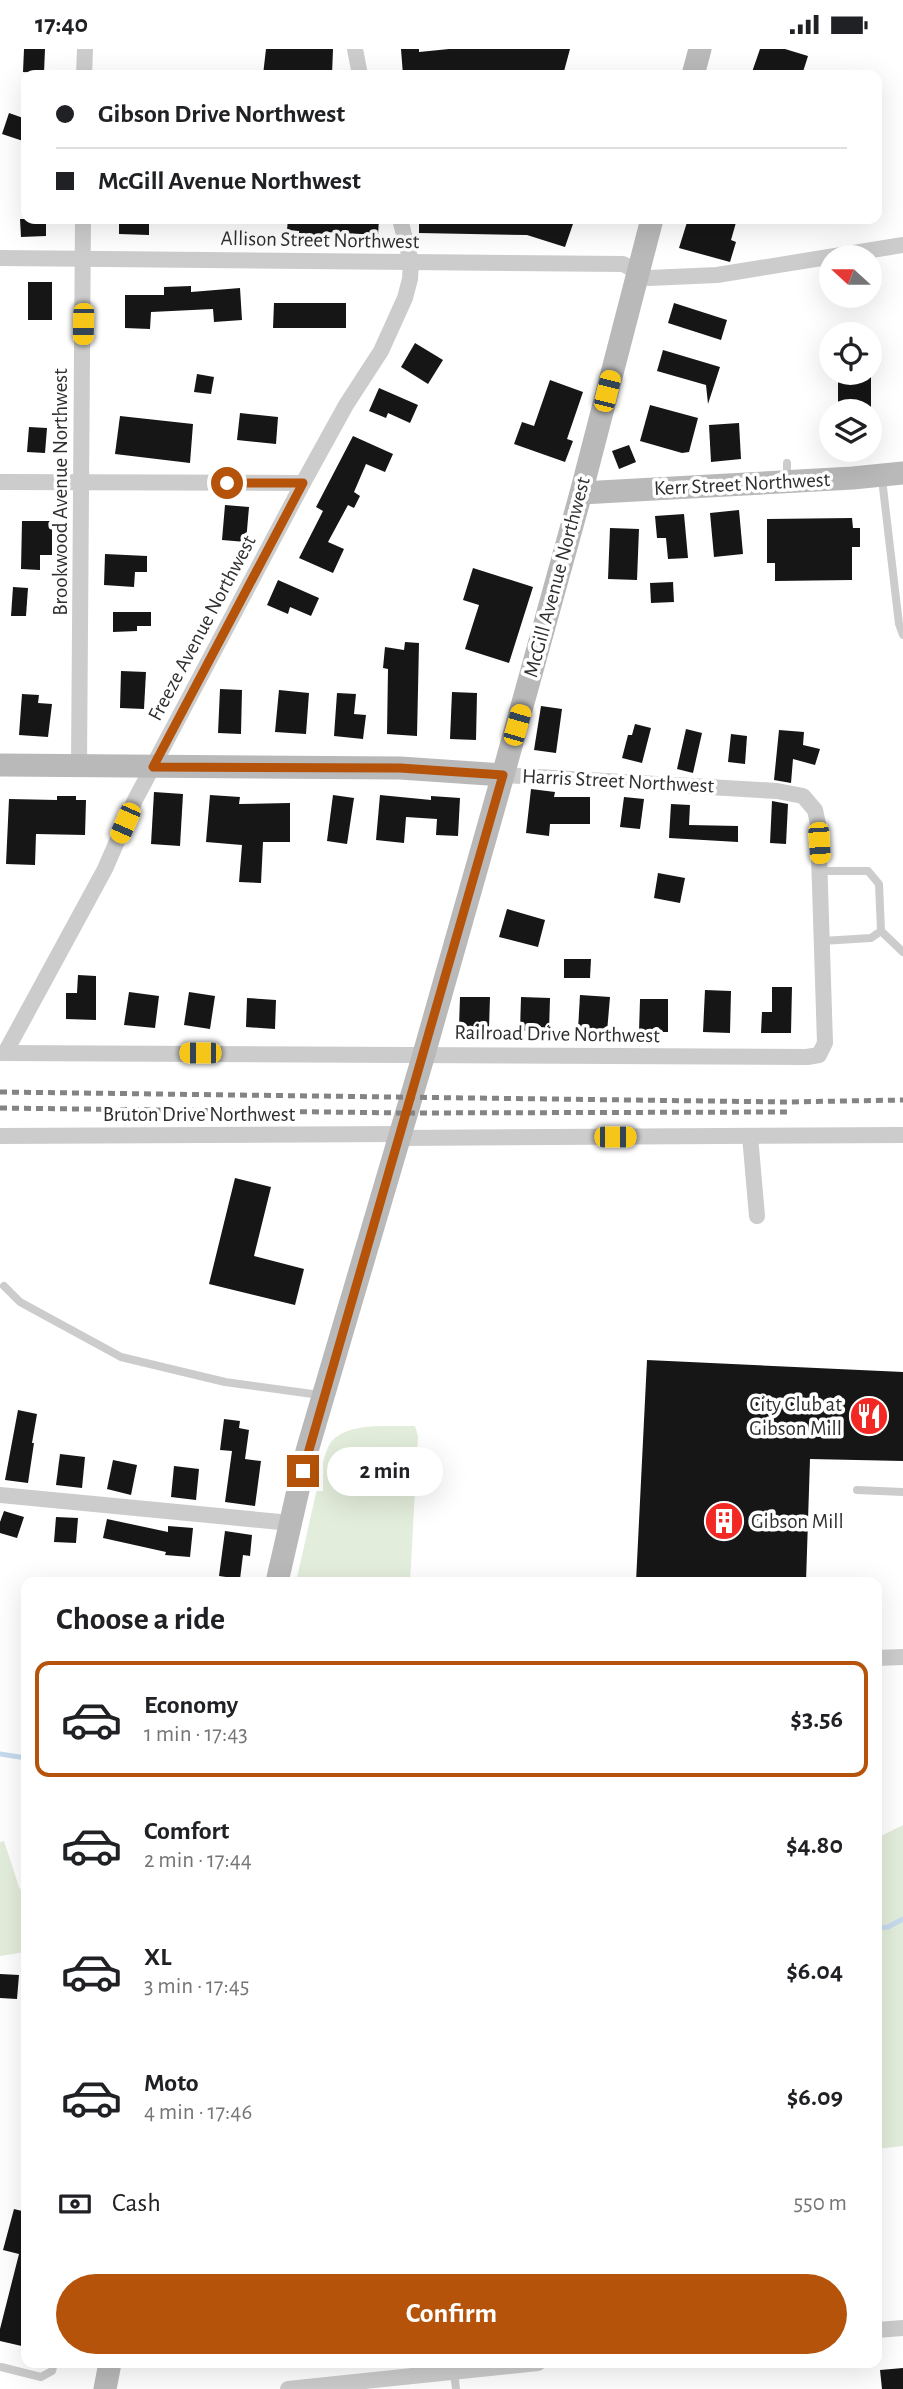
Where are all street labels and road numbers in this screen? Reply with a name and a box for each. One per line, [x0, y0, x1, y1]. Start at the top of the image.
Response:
street label: Allison Street Northwest [220, 228, 420, 252]
street label: Brookwood Avenue Northwest [50, 368, 71, 616]
street label: Kerr Street Northwest [653, 469, 831, 499]
street label: McGill Avenue Northwest [520, 474, 594, 679]
street label: Freeze Avenue Northwest [144, 532, 260, 724]
street label: Harris Street Northwest [521, 765, 715, 797]
street label: Railroad Drive Northwest [454, 1022, 660, 1046]
street label: Bruton Drive Northwest [103, 1104, 296, 1125]

